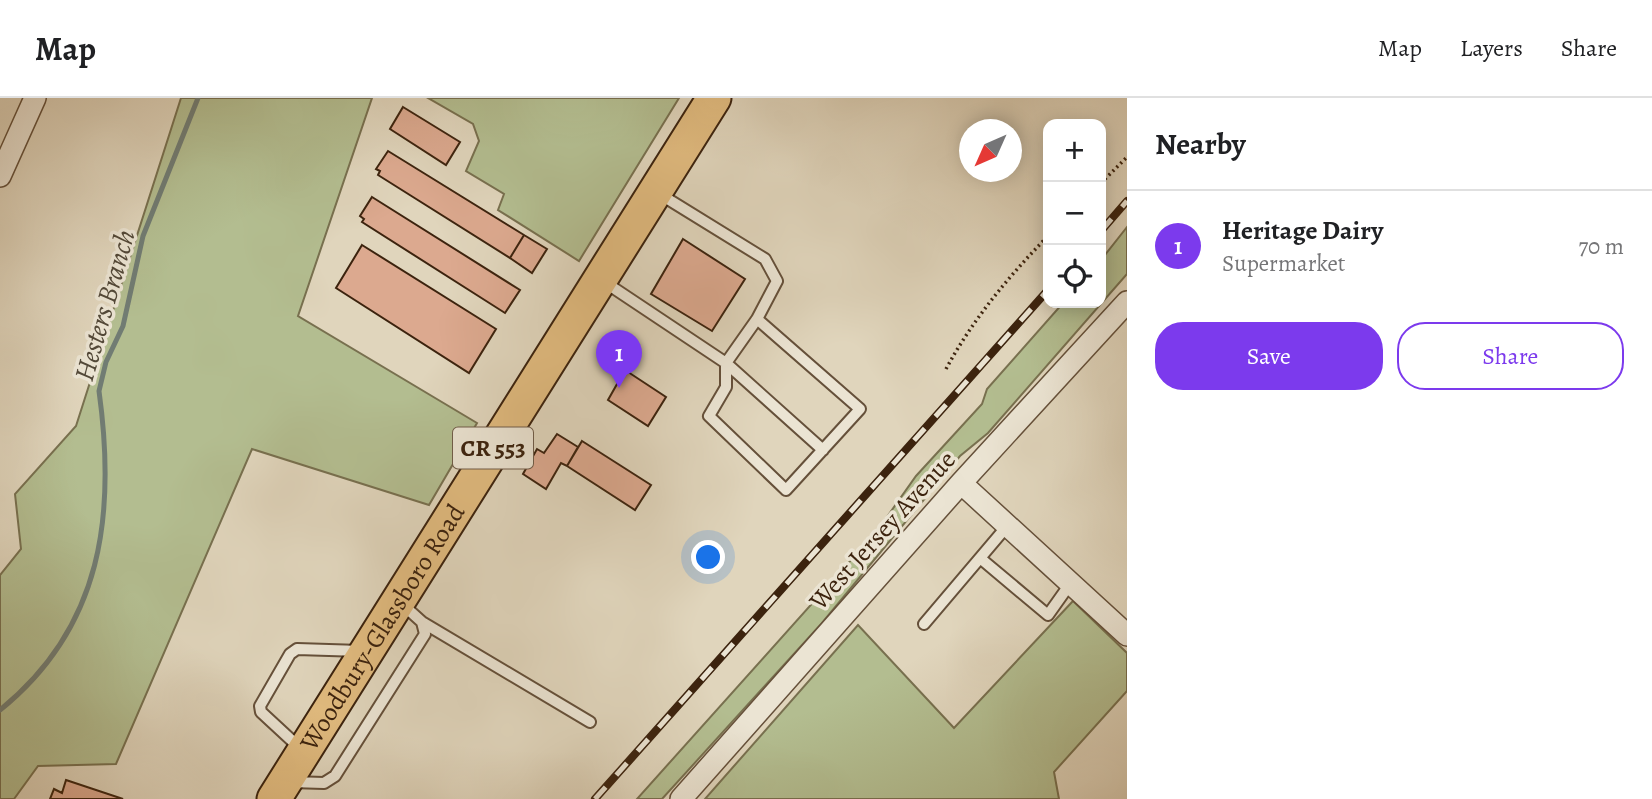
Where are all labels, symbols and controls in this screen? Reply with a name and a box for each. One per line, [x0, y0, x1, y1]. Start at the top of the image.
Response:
text: Map [35, 26, 96, 71]
text: Map [1378, 32, 1422, 64]
text: Layers [1460, 32, 1523, 64]
text: Share [1561, 32, 1617, 64]
north arrow [959, 119, 1022, 182]
map controls [1043, 119, 1106, 308]
button: + [1043, 119, 1106, 182]
text: Nearby [1155, 124, 1246, 164]
button: − [1043, 182, 1106, 245]
text: Heritage Dairy [1222, 213, 1383, 248]
water label: Hesters Branch [65, 225, 145, 386]
text: 1 [1174, 231, 1182, 262]
text: 70 m [1578, 231, 1624, 262]
button: locate [1043, 245, 1106, 308]
text: Supermarket [1222, 248, 1345, 279]
button: Save [1155, 322, 1383, 390]
button: Share [1397, 322, 1624, 390]
pin: 1 [596, 330, 642, 388]
road number: CR 553 [453, 428, 533, 468]
street label: West Jersey Avenue [801, 443, 963, 618]
street label: Woodbury-Glassboro Road [291, 497, 473, 758]
your location [691, 540, 725, 574]

